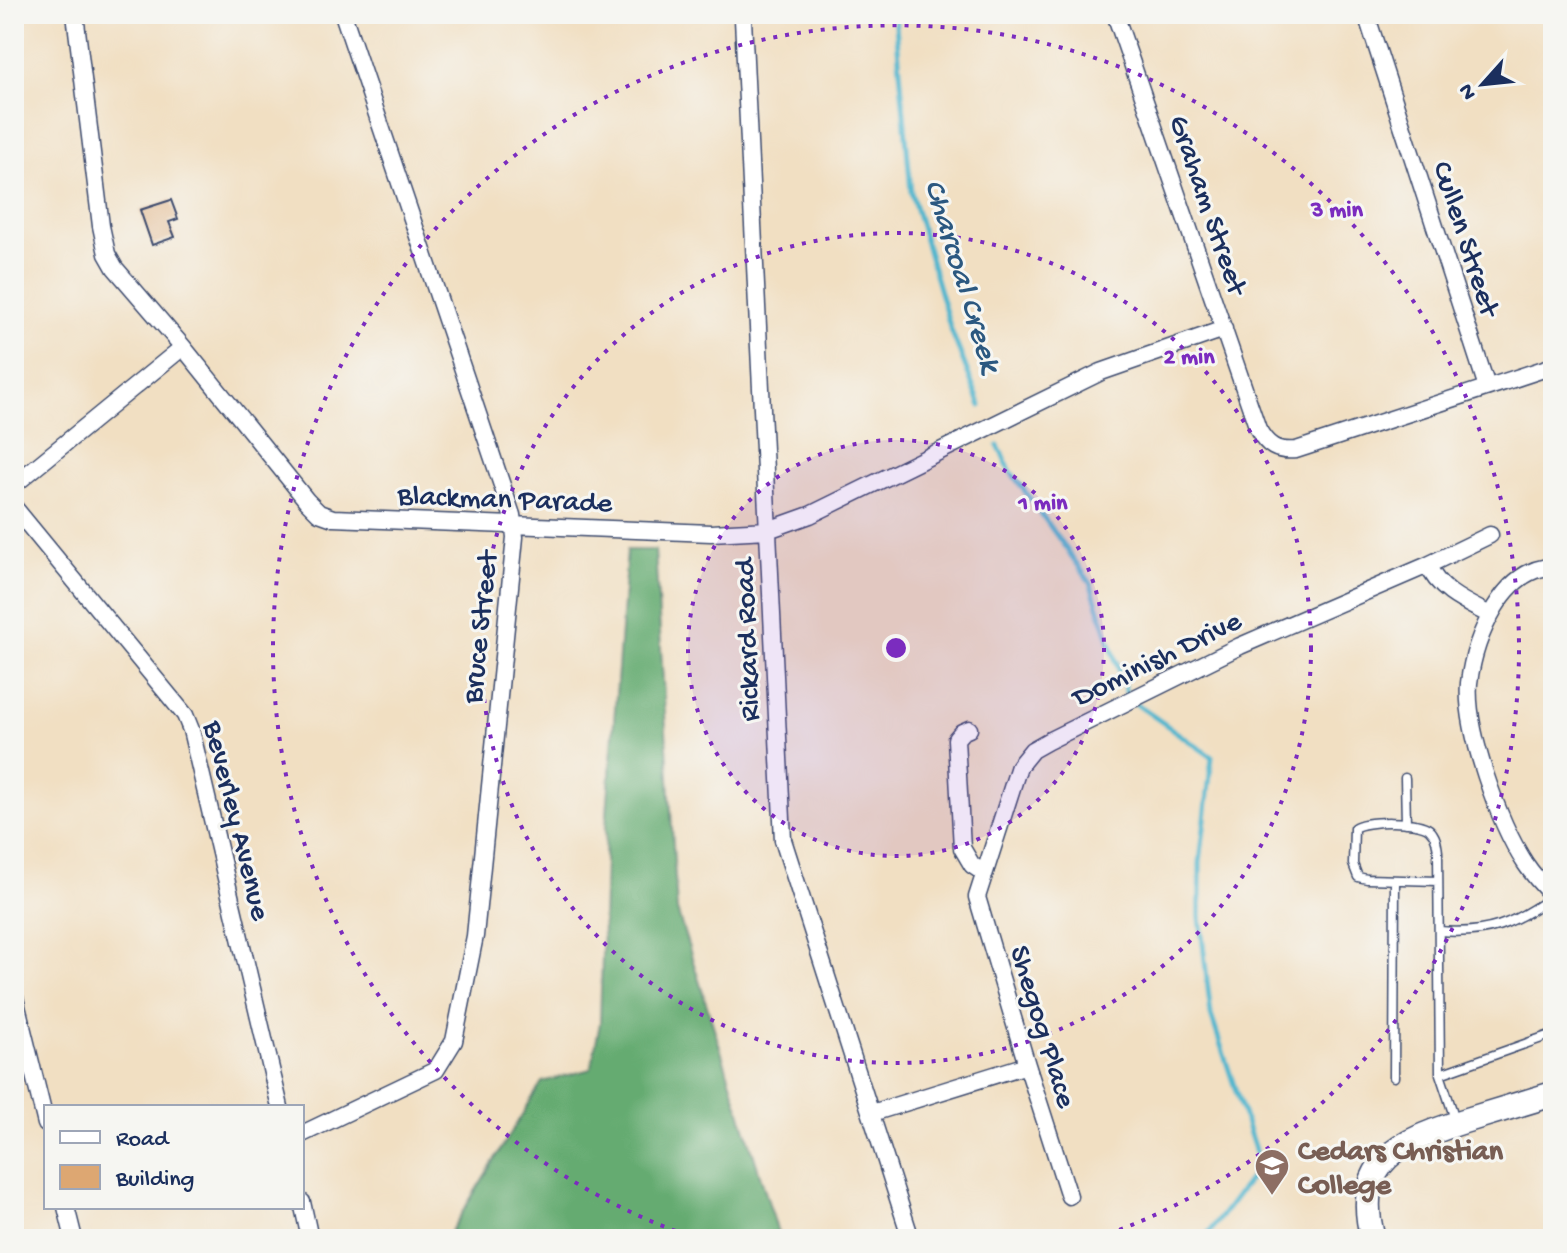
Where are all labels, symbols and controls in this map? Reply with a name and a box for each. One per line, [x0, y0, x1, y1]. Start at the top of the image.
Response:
north arrow [1443, 44, 1523, 124]
text: N [1454, 79, 1484, 104]
street label: Graham Street [1159, 111, 1254, 302]
street label: Cullen Street [1422, 158, 1506, 324]
water label: Charcoal Creek [913, 176, 1008, 380]
text: 3 min [1310, 197, 1363, 226]
text: 2 min [1163, 344, 1215, 373]
street label: Blackman Parade [396, 480, 613, 523]
text: 1 min [1017, 490, 1068, 519]
street label: Bruce Street [457, 547, 508, 706]
street label: Rickard Road [729, 555, 770, 722]
street label: Dominish Drive [1066, 605, 1248, 718]
centre of rings [882, 634, 910, 662]
street label: Beverley Avenue [193, 717, 276, 925]
street label: Shegog Place [999, 942, 1082, 1113]
legend [44, 1105, 304, 1209]
text: Road [116, 1126, 170, 1155]
place label: Cedars Christian College [1298, 1136, 1504, 1205]
school or university icon: Cedars Christian College [1253, 1147, 1291, 1197]
text: Building [115, 1166, 194, 1195]

